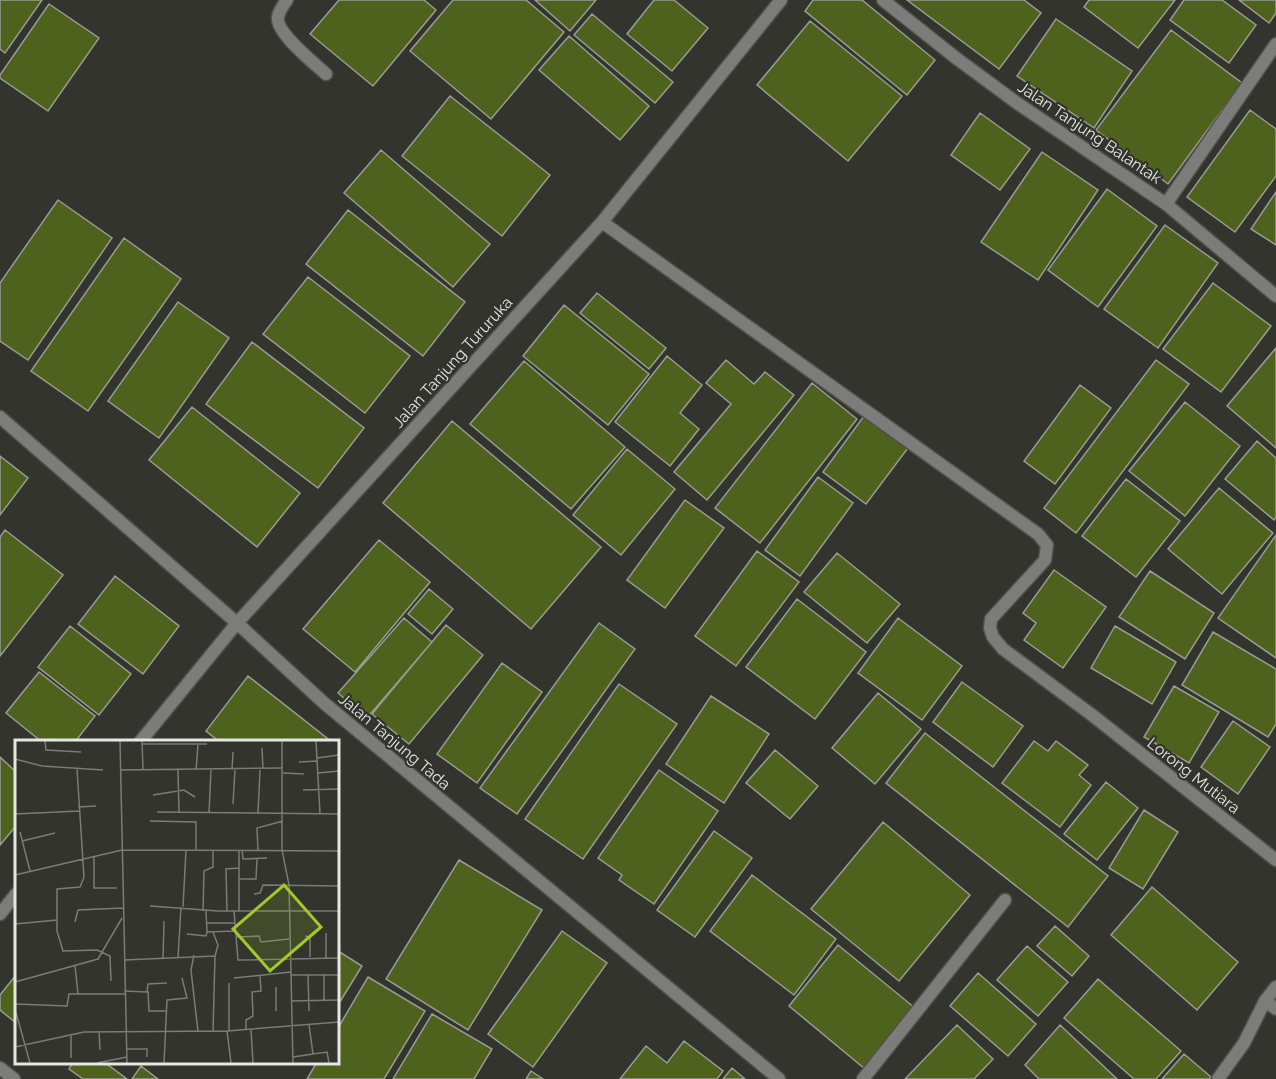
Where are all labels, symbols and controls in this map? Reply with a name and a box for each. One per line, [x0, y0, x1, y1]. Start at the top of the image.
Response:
street label: Jalan Tanjung Balantak [1014, 77, 1166, 188]
street label: Jalan Tanjung Tururuka [389, 293, 516, 432]
street label: Jalan Tanjung Tada [335, 689, 454, 794]
street label: Lorong Mutiara [1144, 733, 1244, 817]
inset map [15, 740, 339, 1064]

